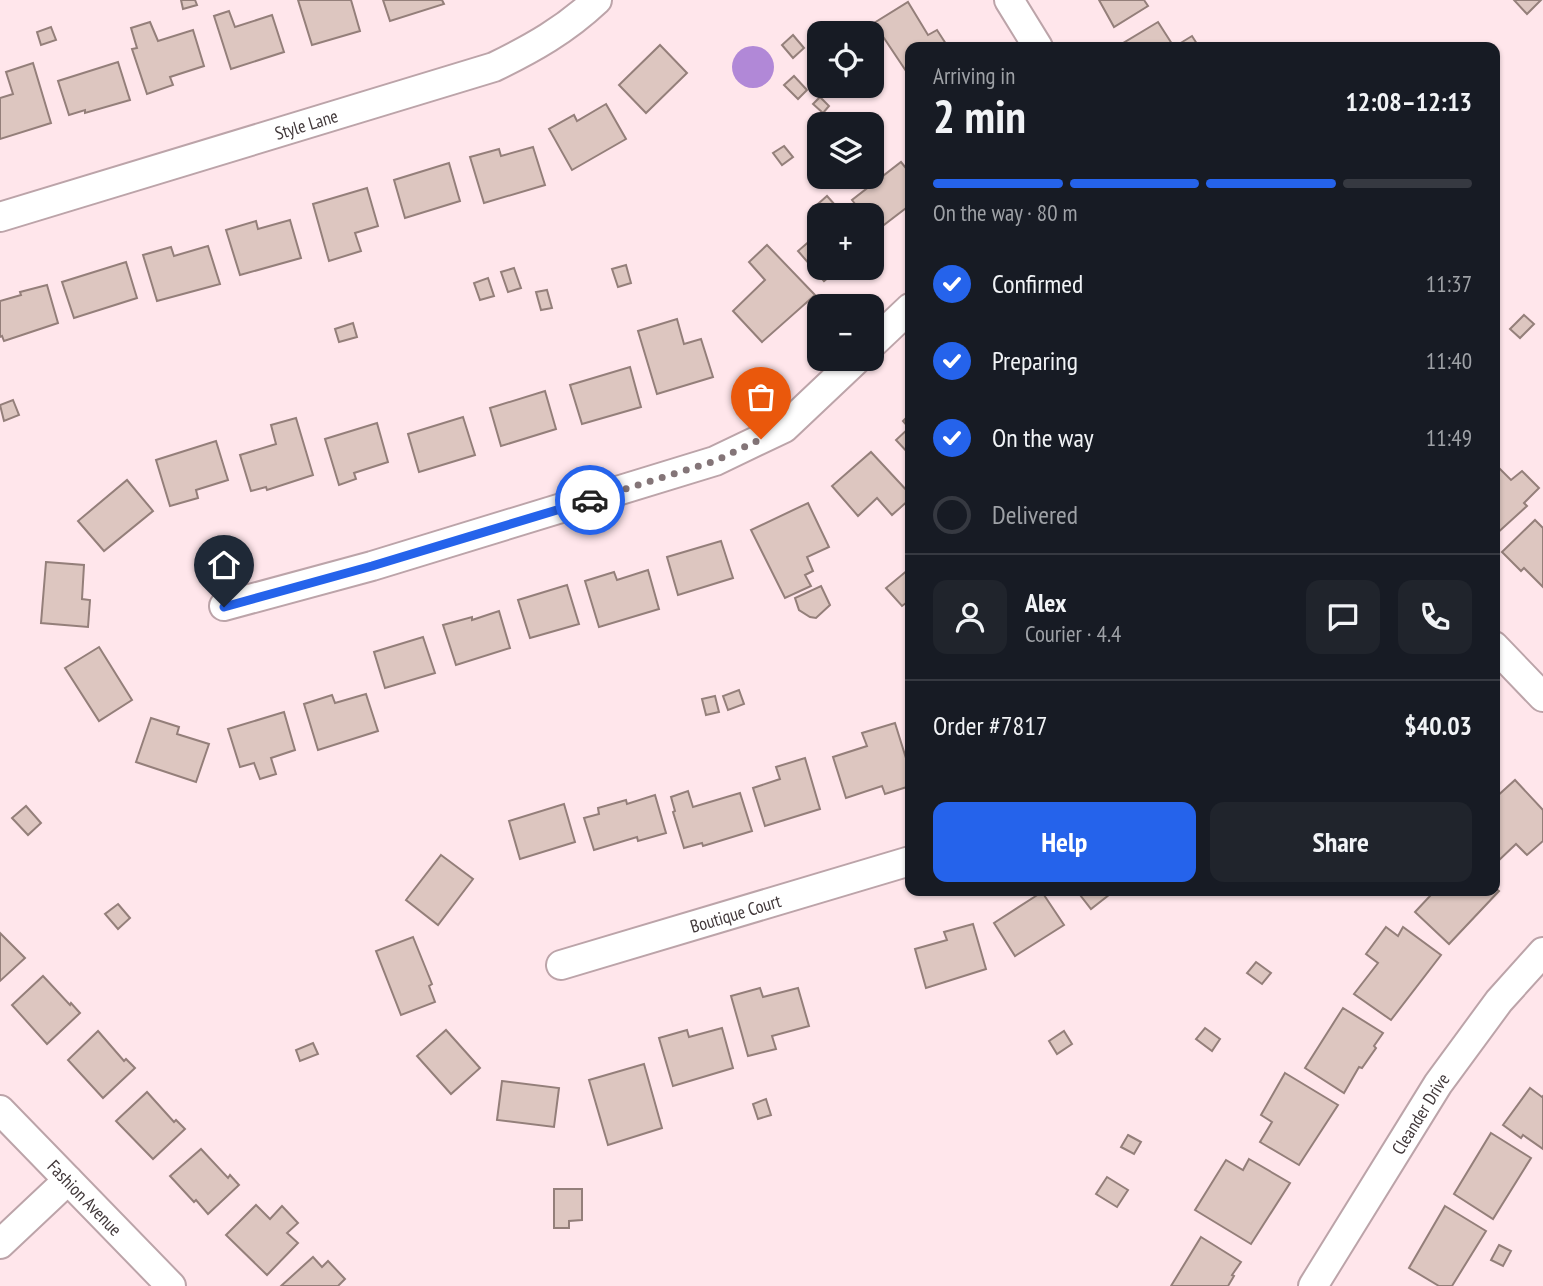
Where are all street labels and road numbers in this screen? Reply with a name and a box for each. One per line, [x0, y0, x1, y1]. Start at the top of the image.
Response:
street label: Style Lane [272, 104, 340, 144]
street label: Boutique Court [687, 889, 784, 937]
street label: Cleander Drive [1386, 1068, 1454, 1158]
street label: Fashion Avenue [43, 1155, 127, 1240]

